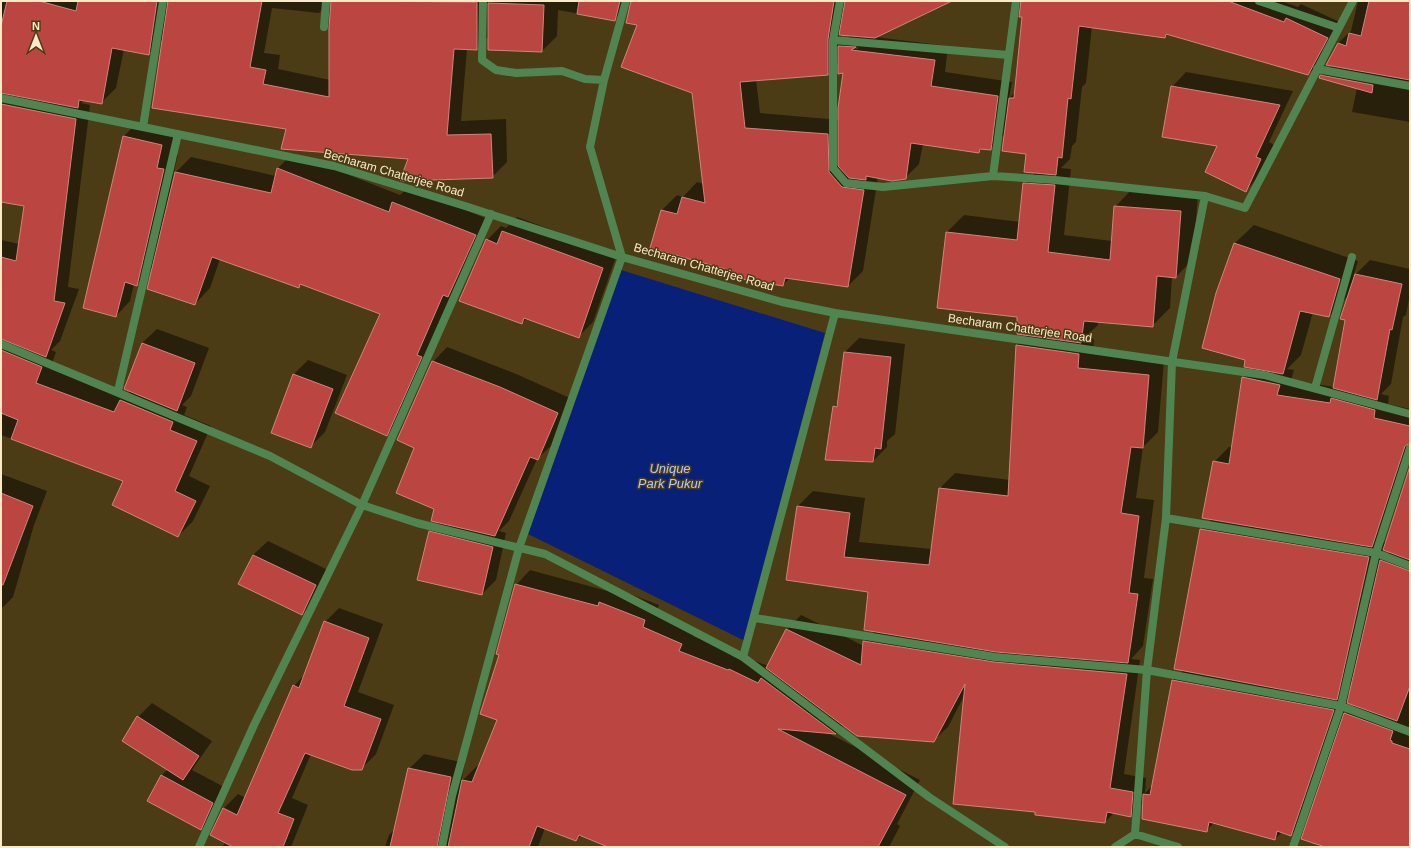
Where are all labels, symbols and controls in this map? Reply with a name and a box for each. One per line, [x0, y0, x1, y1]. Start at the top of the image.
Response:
north arrow [16, 16, 56, 56]
text: N [32, 20, 40, 32]
street label: Becharam Chatterjee Road [322, 146, 466, 200]
street label: Becharam Chatterjee Road [632, 240, 776, 294]
street label: Becharam Chatterjee Road [947, 311, 1093, 345]
water label: Unique Park Pukur [638, 461, 703, 491]

